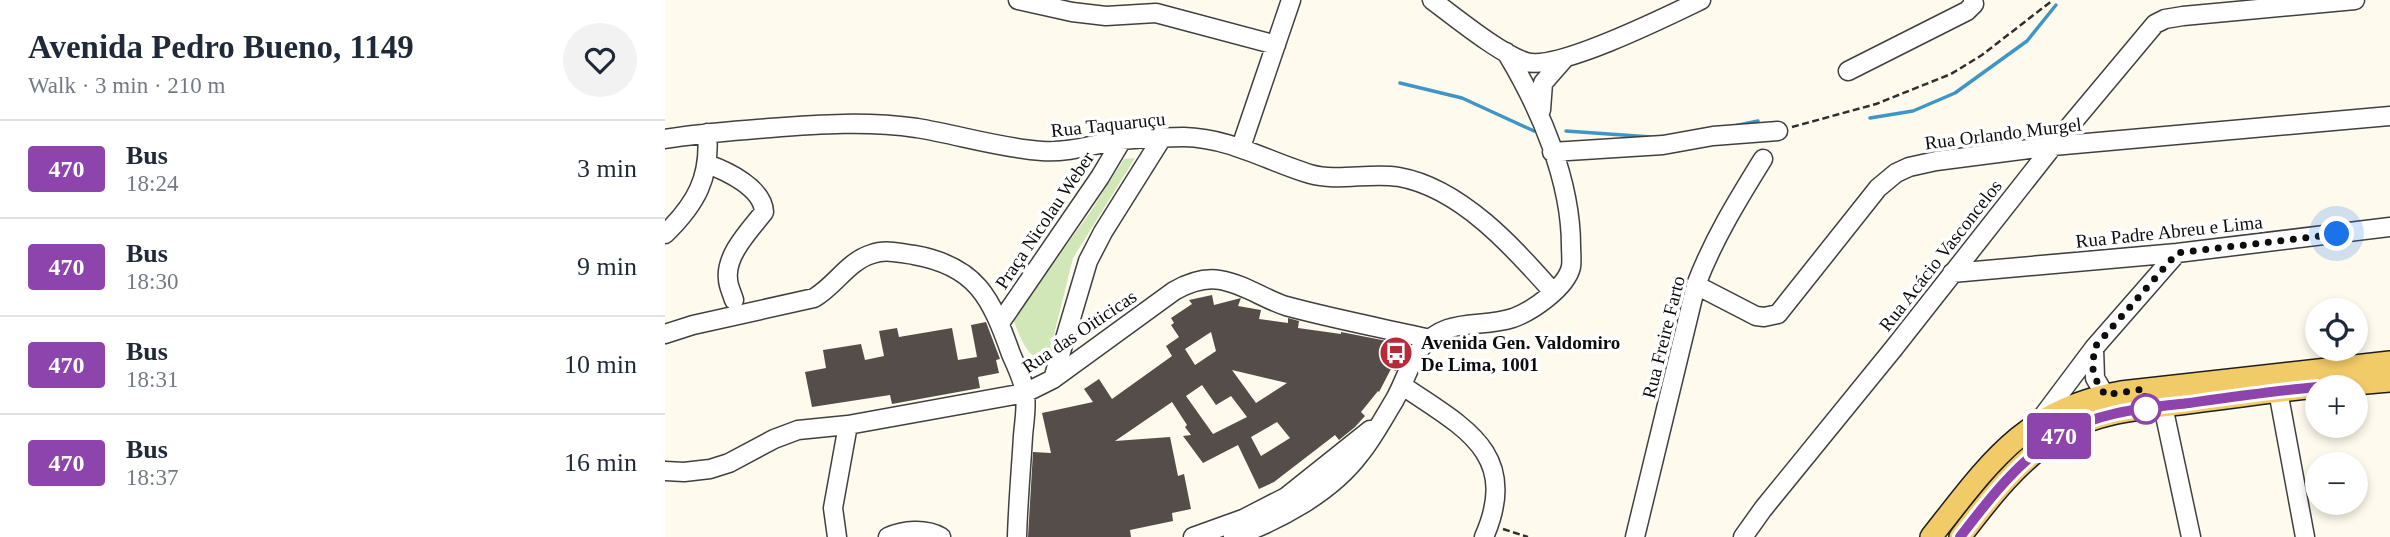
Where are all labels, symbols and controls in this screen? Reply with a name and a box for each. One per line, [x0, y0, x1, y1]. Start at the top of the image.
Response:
button: heart [563, 23, 637, 97]
text: Avenida Pedro Bueno, 1149 [28, 29, 414, 65]
text: Walk · 3 min · 210 m [28, 73, 225, 98]
street label: Rua Taquaruçu [1050, 108, 1167, 141]
street label: Rua Orlando Murgel [1923, 113, 2083, 154]
text: Bus [126, 141, 168, 170]
street label: Praça Nicolau Weber [991, 147, 1098, 293]
text: 3 min [577, 154, 637, 183]
text: 470 [49, 156, 85, 182]
text: 18:24 [126, 171, 178, 196]
street label: Rua Acácio Vasconcelos [1875, 175, 2006, 335]
street label: Rua Padre Abreu e Lima [2075, 211, 2264, 252]
your location [2319, 216, 2354, 251]
text: Bus [126, 239, 168, 268]
text: 9 min [577, 252, 637, 281]
text: 470 [49, 254, 85, 280]
text: 18:30 [126, 269, 178, 294]
street label: Rua Freire Farto [1638, 274, 1689, 401]
street label: Rua das Oiticicas [1018, 286, 1140, 377]
map controls [2305, 298, 2368, 515]
button: locate [2305, 298, 2368, 361]
place label: Avenida Gen. Valdomiro De Lima, 1001 [1421, 332, 1620, 375]
bus stop icon: Avenida Gen. Valdomiro De Lima, 1001 [1377, 334, 1415, 372]
text: Bus [126, 337, 168, 366]
text: 10 min [564, 350, 637, 379]
text: 470 [49, 352, 85, 378]
text: 18:31 [126, 367, 178, 392]
button: + [2305, 375, 2368, 438]
unlabelled marker [2131, 394, 2161, 424]
line badge: 470 [2019, 413, 2099, 459]
text: 470 [2041, 423, 2077, 449]
text: Bus [126, 435, 168, 464]
text: 16 min [564, 448, 637, 477]
text: 470 [49, 450, 85, 476]
button: − [2305, 452, 2368, 515]
text: 18:37 [126, 465, 178, 490]

